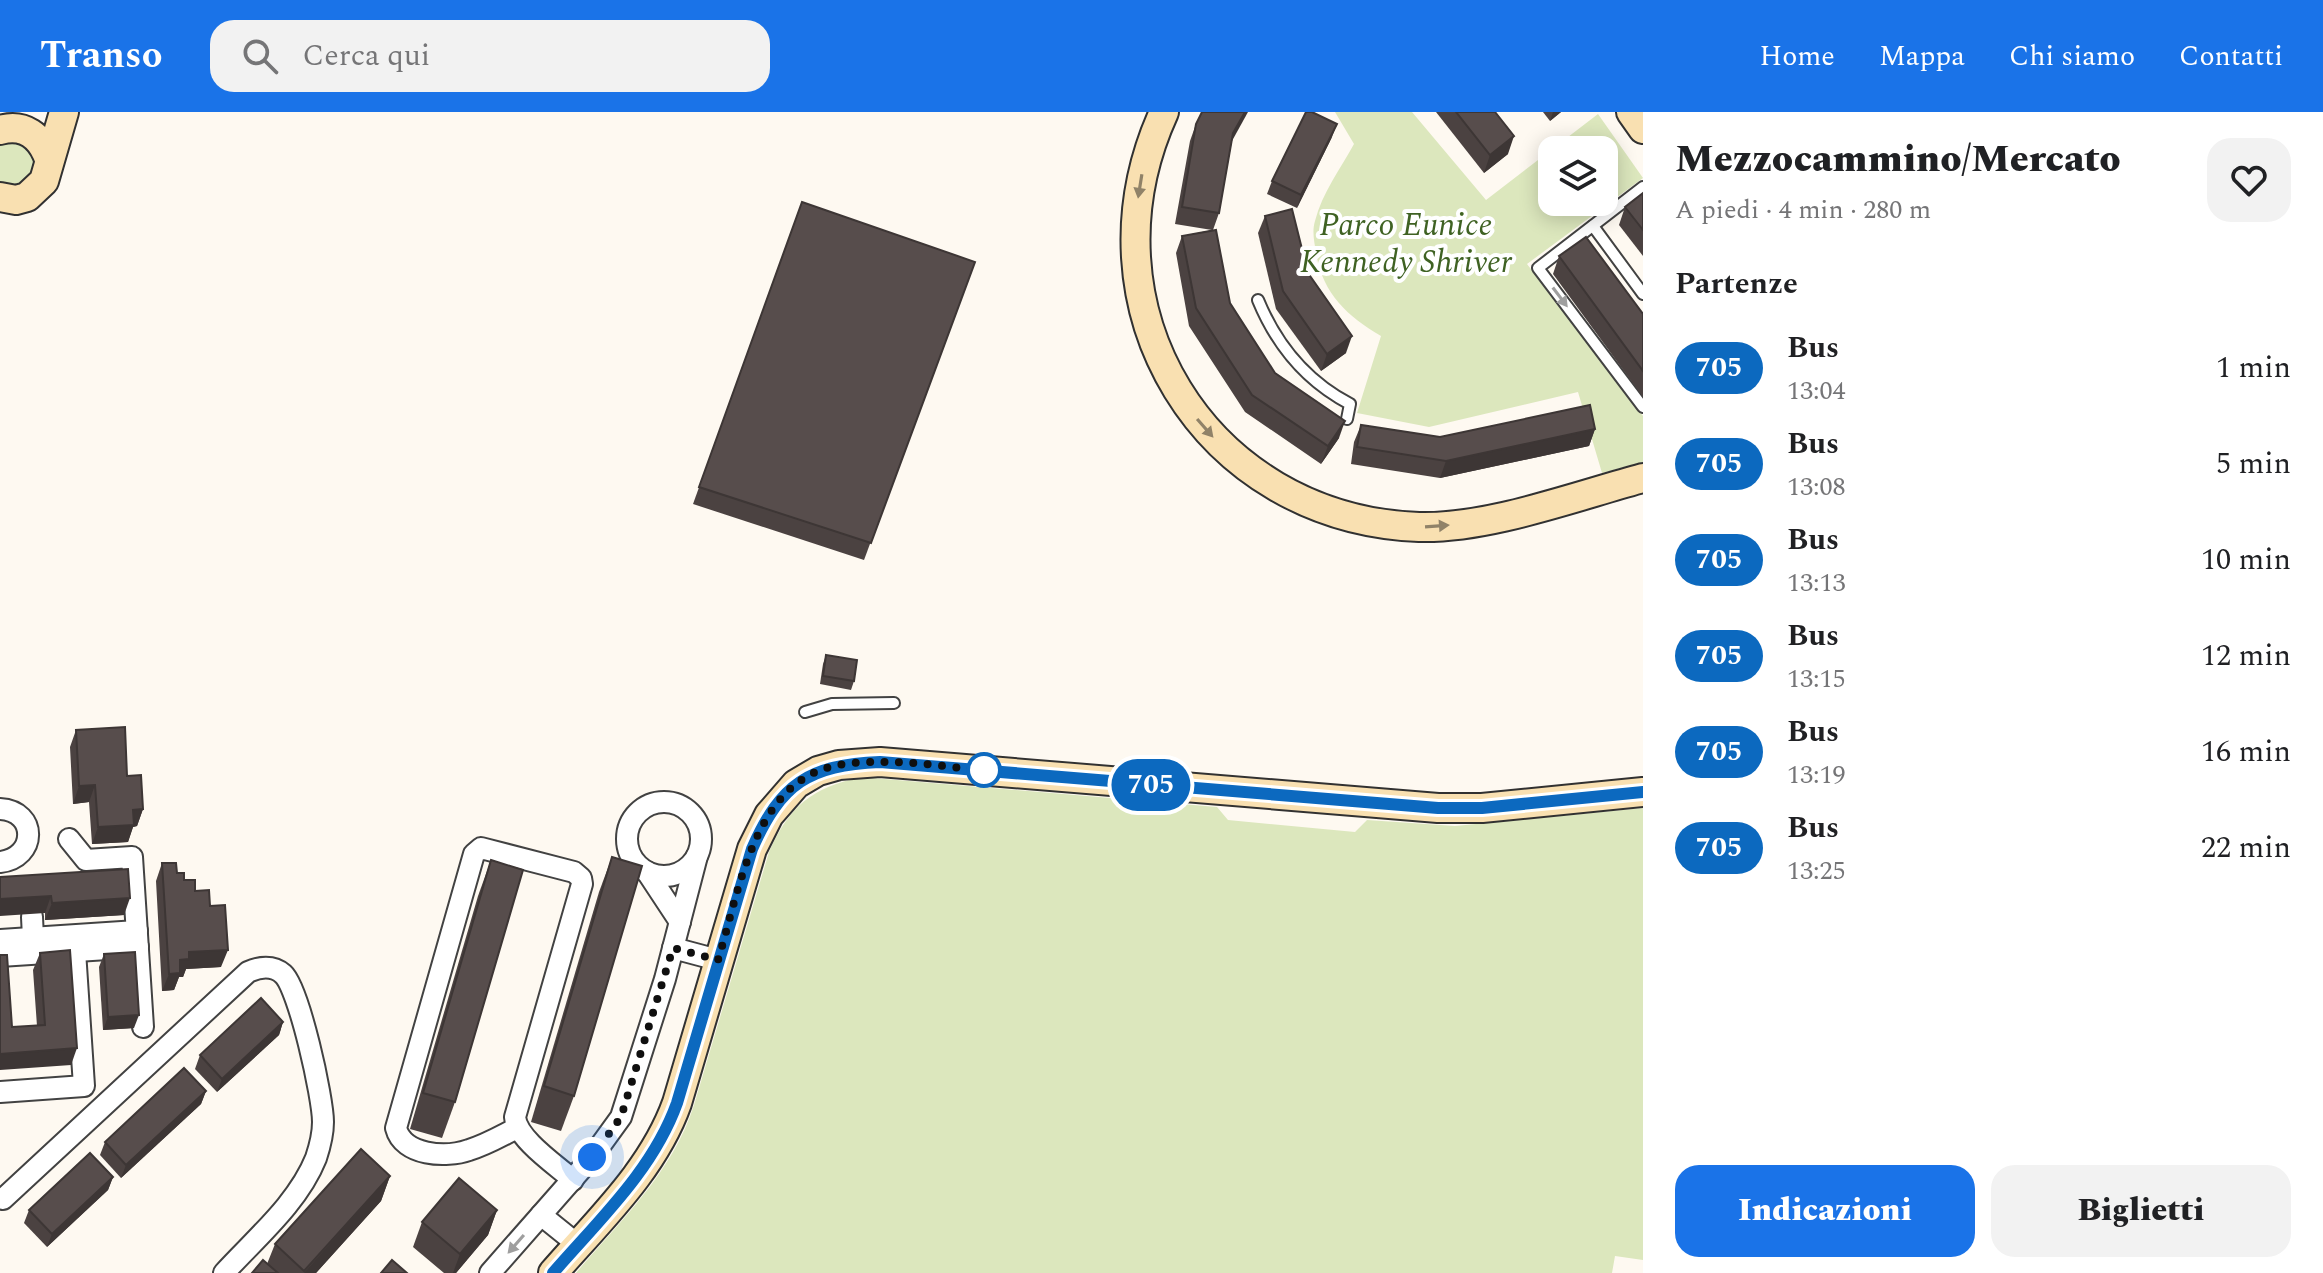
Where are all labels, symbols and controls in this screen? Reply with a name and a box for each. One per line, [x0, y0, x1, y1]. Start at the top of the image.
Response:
search box [210, 20, 770, 92]
text: Transo [40, 27, 162, 85]
text: Cerca qui [302, 33, 430, 79]
icon: search [238, 34, 282, 78]
text: Home [1759, 35, 1835, 78]
text: Mappa [1879, 35, 1965, 78]
text: Chi siamo [2009, 35, 2135, 78]
text: Contatti [2179, 35, 2283, 78]
text: Mezzocammino/Mercato [1675, 131, 2120, 189]
map controls [1538, 136, 1618, 216]
button: layers [1538, 136, 1618, 216]
button: heart [2207, 138, 2291, 222]
one-way arrow [1133, 174, 1146, 199]
text: A piedi · 4 min · 280 m [1675, 190, 1931, 230]
park label: Parco Eunice Kennedy Shriver [1300, 201, 1513, 287]
text: Partenze [1675, 261, 1798, 307]
one-way arrow [1551, 287, 1567, 307]
text: Bus [1787, 325, 1839, 371]
text: 1 min [2216, 345, 2291, 391]
text: 705 [1695, 346, 1743, 389]
text: 13:04 [1787, 371, 1846, 411]
one-way arrow [1196, 419, 1214, 438]
text: Bus [1787, 421, 1839, 467]
text: 5 min [2216, 441, 2291, 487]
text: 705 [1695, 442, 1743, 485]
text: 13:08 [1787, 467, 1846, 507]
text: Bus [1787, 517, 1839, 563]
one-way arrow [1425, 519, 1450, 532]
text: 10 min [2201, 537, 2291, 583]
text: 705 [1695, 538, 1743, 581]
text: 13:13 [1787, 563, 1846, 603]
text: Bus [1787, 613, 1839, 659]
text: 12 min [2201, 633, 2291, 679]
text: 705 [1695, 634, 1743, 677]
text: 13:15 [1787, 659, 1846, 699]
text: Bus [1787, 709, 1839, 755]
text: 16 min [2201, 729, 2291, 775]
text: 705 [1695, 730, 1743, 773]
unlabelled marker [967, 753, 1001, 787]
text: 13:19 [1787, 755, 1846, 795]
line badge: 705 [1105, 759, 1197, 811]
text: 705 [1127, 763, 1175, 806]
text: Bus [1787, 805, 1839, 851]
text: 22 min [2201, 825, 2291, 871]
text: 705 [1695, 826, 1743, 869]
text: 13:25 [1787, 851, 1846, 891]
your location [572, 1137, 612, 1177]
button: Indicazioni [1675, 1165, 1975, 1257]
button: Biglietti [1991, 1165, 2291, 1257]
one-way arrow [508, 1234, 525, 1254]

